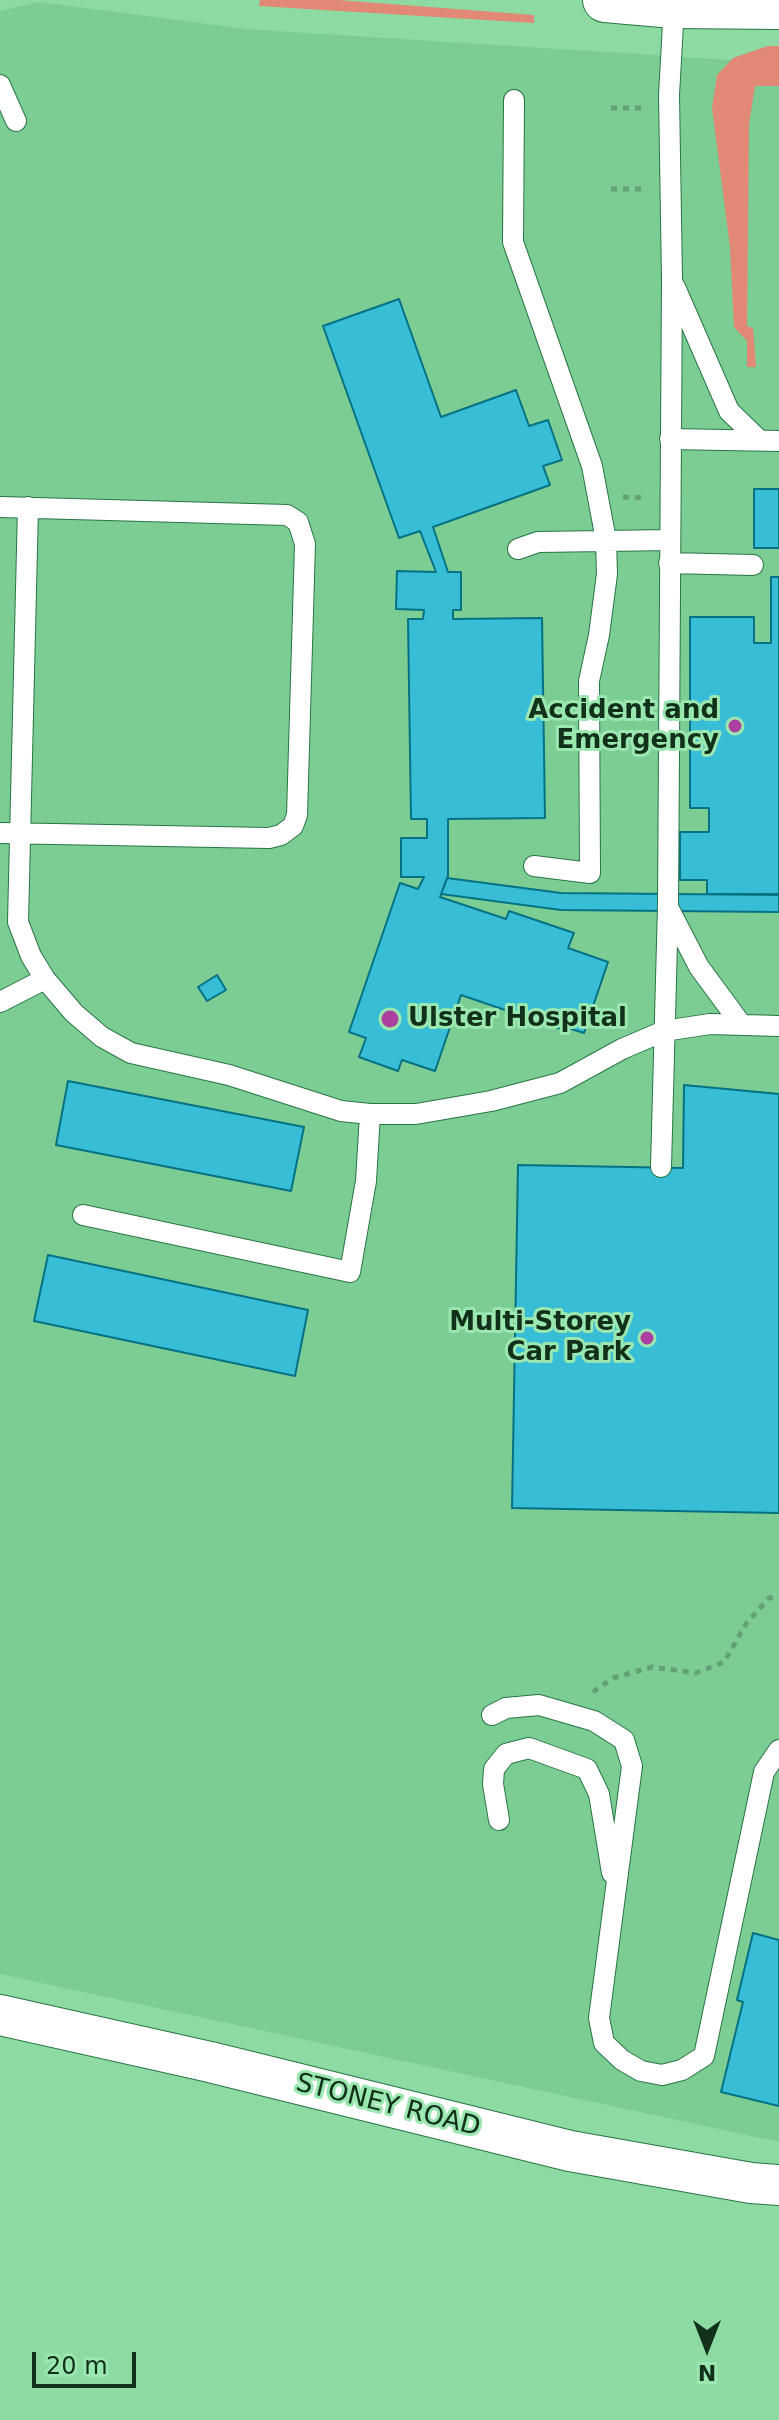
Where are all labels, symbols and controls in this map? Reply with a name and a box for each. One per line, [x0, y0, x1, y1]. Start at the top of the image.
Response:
place label: Accident and Emergency [528, 695, 719, 756]
marker: Accident and Emergency [726, 717, 744, 735]
place label: Ulster Hospital [408, 1003, 627, 1035]
marker: Ulster Hospital [379, 1008, 401, 1030]
place label: Multi-Storey Car Park [449, 1307, 631, 1368]
marker: Multi-Storey Car Park [638, 1329, 656, 1347]
street label: STONEY ROAD [293, 2068, 483, 2144]
north arrow [667, 2308, 747, 2388]
scale bar [36, 2336, 140, 2386]
text: 20 m [46, 2352, 108, 2380]
text: N [698, 2360, 716, 2385]

